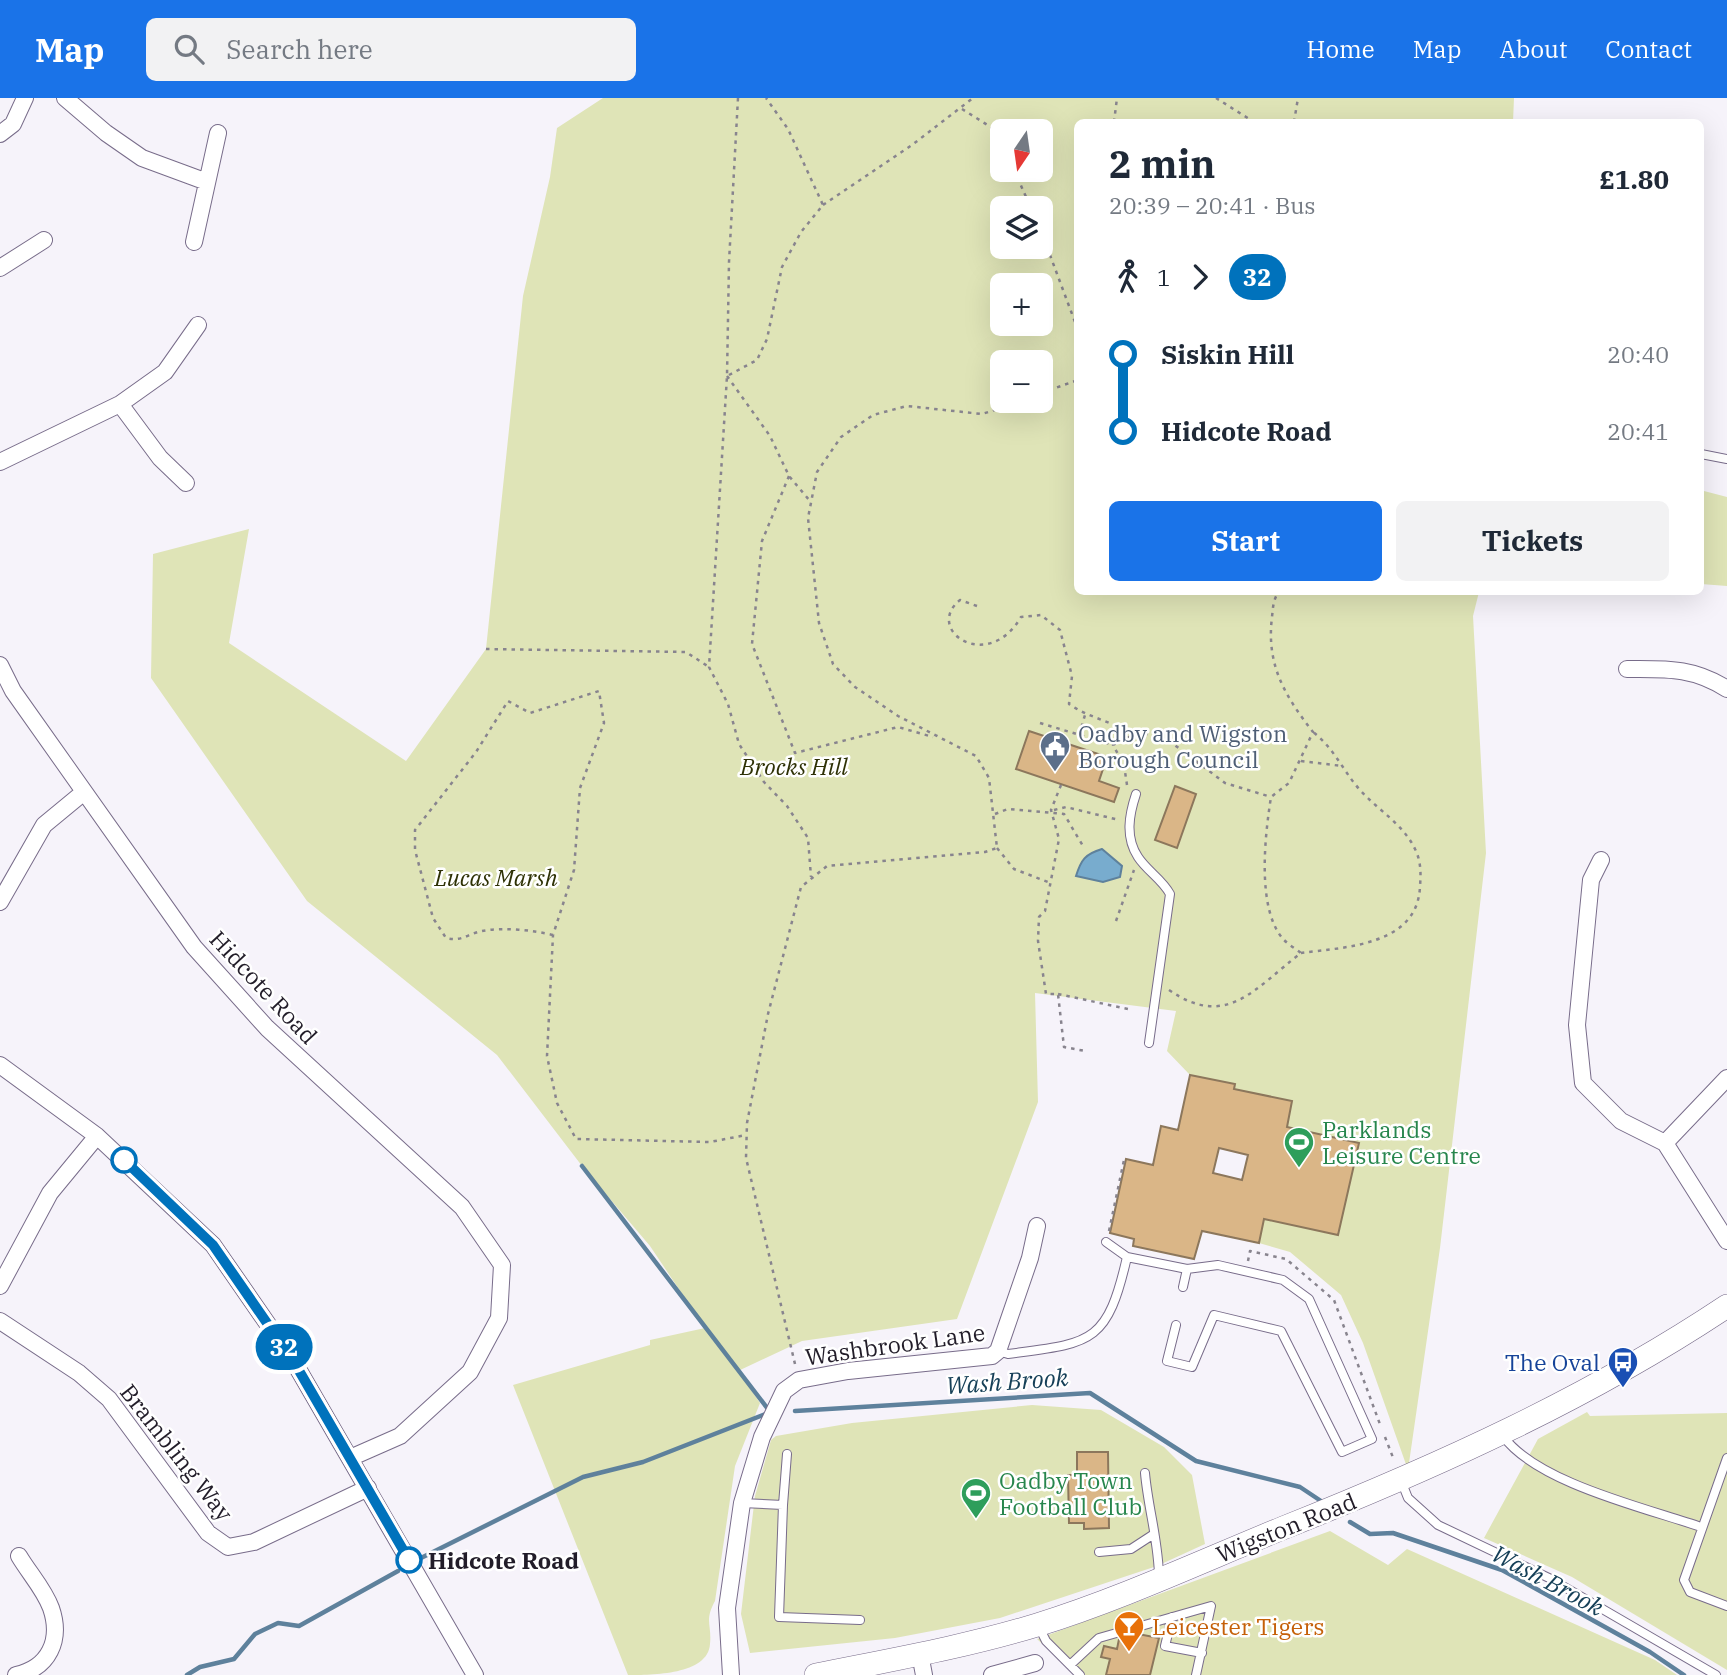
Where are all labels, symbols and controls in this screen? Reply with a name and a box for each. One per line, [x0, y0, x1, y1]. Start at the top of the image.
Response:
search box [146, 18, 636, 81]
text: Map [35, 28, 104, 71]
icon: search [170, 30, 208, 68]
text: Search here [226, 32, 373, 66]
text: Home [1307, 33, 1375, 65]
text: Map [1413, 33, 1461, 65]
text: About [1499, 33, 1567, 65]
text: Contact [1605, 33, 1692, 65]
north arrow [990, 119, 1054, 182]
map controls [990, 119, 1053, 413]
text: 2 min [1109, 139, 1215, 188]
text: £1.80 [1599, 162, 1669, 196]
text: 20:39 – 20:41 · Bus [1109, 190, 1316, 220]
button: layers [990, 196, 1053, 259]
icon: walk [1109, 258, 1147, 296]
icon: forward [1181, 258, 1219, 296]
text: 32 [1243, 261, 1272, 293]
text: 1 [1157, 262, 1171, 292]
button: + [990, 273, 1053, 336]
text: Siskin Hill [1161, 337, 1294, 371]
text: 20:40 [1607, 339, 1669, 369]
button: − [990, 350, 1053, 413]
text: Hidcote Road [1161, 414, 1332, 448]
text: 20:41 [1607, 416, 1669, 446]
button: Start [1109, 501, 1382, 581]
button: Tickets [1396, 501, 1669, 581]
place label: Oadby and Wigston Borough Council [1078, 718, 1287, 774]
public building icon: Oadby and Wigston Borough Council [1038, 729, 1072, 773]
park label: Brocks Hill [739, 751, 848, 781]
park label: Lucas Marsh [433, 862, 558, 892]
street label: Hidcote Road [204, 924, 324, 1050]
place label: Parklands Leisure Centre [1322, 1114, 1481, 1170]
sports icon: Parklands Leisure Centre [1282, 1125, 1316, 1169]
unlabelled marker [111, 1147, 137, 1173]
street label: Washbrook Lane [803, 1317, 987, 1371]
line badge: 32 [252, 1324, 316, 1370]
text: 32 [270, 1331, 298, 1363]
bus stop icon: The Oval [1606, 1345, 1640, 1389]
place label: The Oval [1505, 1347, 1600, 1377]
water label: Wash Brook [945, 1361, 1069, 1401]
street label: Brambling Way [114, 1377, 240, 1527]
place label: Oadby Town Football Club [999, 1465, 1142, 1521]
sports icon: Oadby Town Football Club [959, 1476, 993, 1520]
street label: Wigston Road [1211, 1485, 1361, 1569]
water label: Wash Brook [1486, 1537, 1610, 1623]
place label: Hidcote Road [428, 1545, 579, 1575]
marker: Hidcote Road [396, 1547, 422, 1573]
bar icon: Leicester Tigers [1112, 1609, 1146, 1653]
place label: Leicester Tigers [1152, 1611, 1325, 1641]

